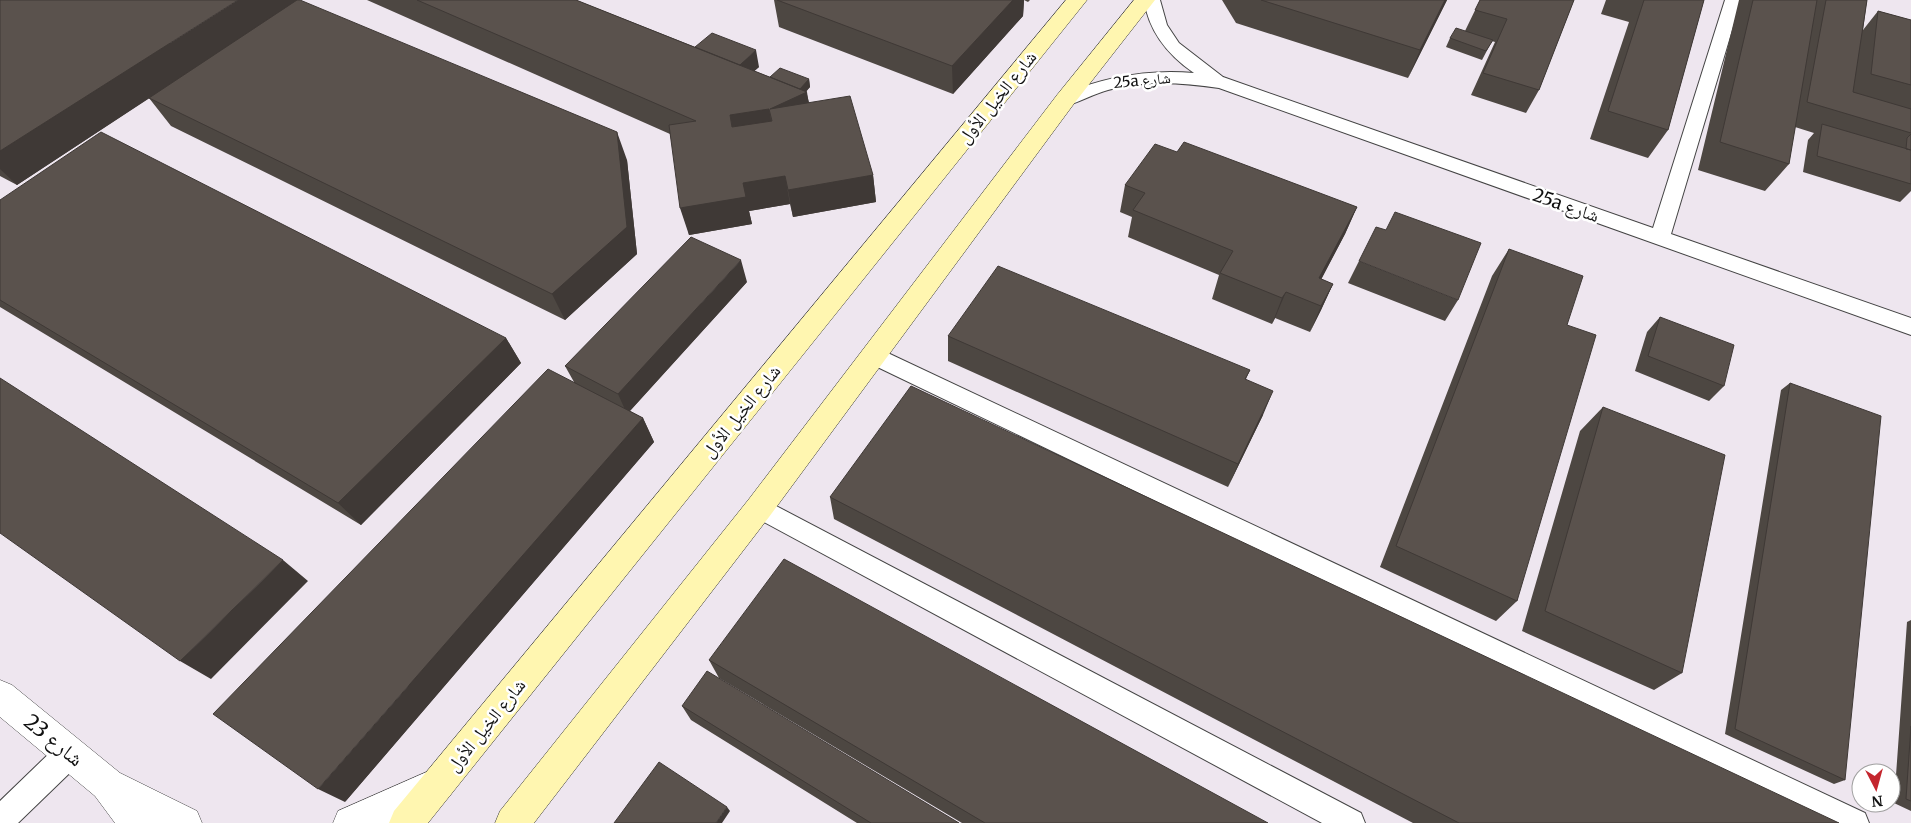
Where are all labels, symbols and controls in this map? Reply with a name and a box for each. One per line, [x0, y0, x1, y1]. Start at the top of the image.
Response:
street label: شارع الخيل الأول [953, 46, 1041, 148]
street label: 25a شارع [1113, 68, 1172, 93]
street label: 25a شارع [1530, 183, 1602, 227]
street label: شارع الخيل الأول [697, 360, 785, 462]
street label: شارع الخيل الأول [442, 674, 530, 776]
street label: شارع 23 [19, 708, 89, 772]
north arrow [1851, 763, 1901, 813]
text: N [1871, 791, 1884, 810]

